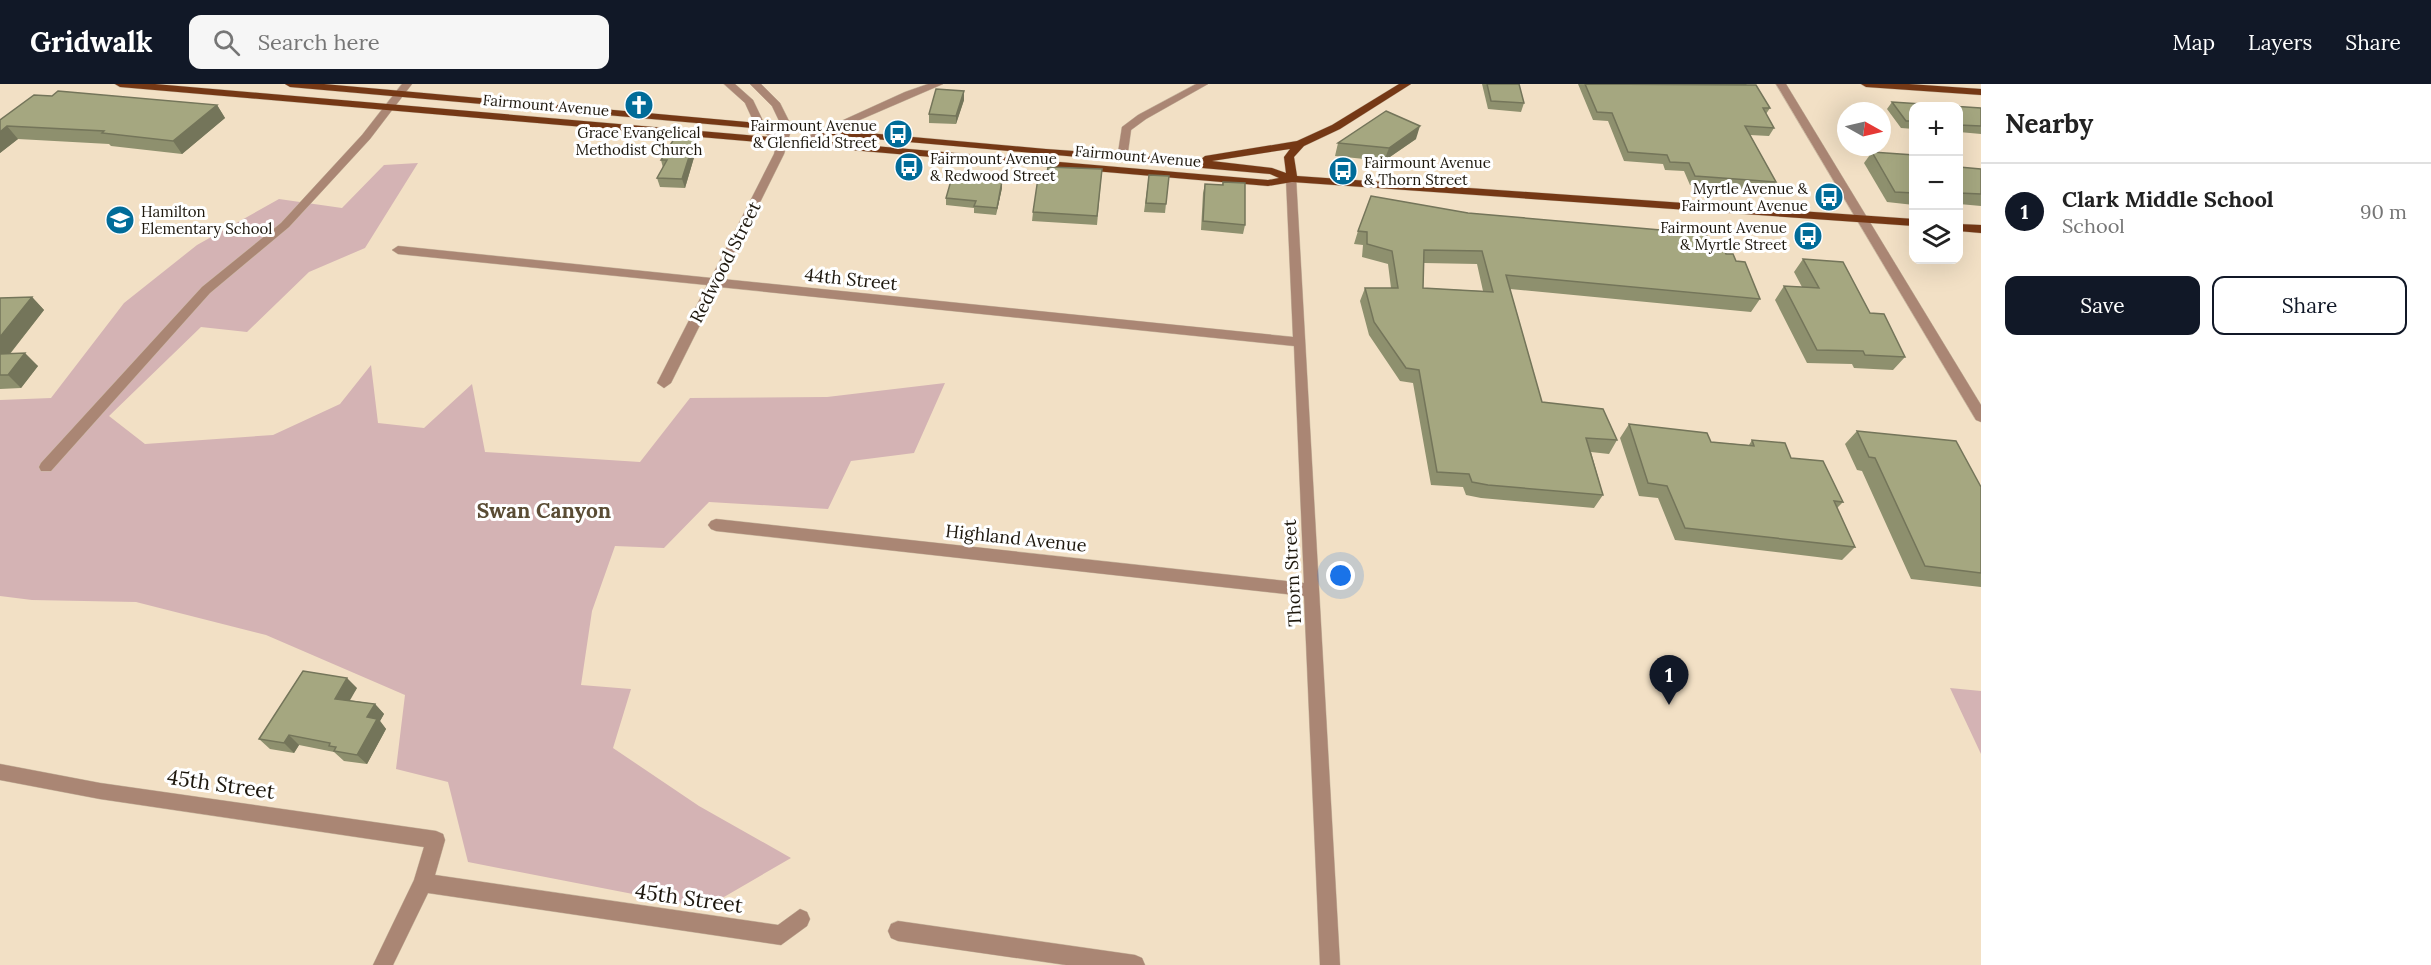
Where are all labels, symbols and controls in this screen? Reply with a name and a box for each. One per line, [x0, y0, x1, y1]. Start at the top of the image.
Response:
search box [189, 15, 609, 69]
text: Gridwalk [30, 24, 153, 60]
icon: search [210, 26, 243, 59]
text: Search here [258, 28, 380, 56]
text: Map [2172, 29, 2215, 56]
text: Layers [2248, 29, 2312, 56]
text: Share [2345, 29, 2401, 56]
church icon: Grace Evangelical Methodist Church [623, 89, 655, 121]
street label: Fairmount Avenue [482, 90, 610, 120]
north arrow [1837, 102, 1891, 156]
map controls [1909, 102, 1963, 264]
button: + [1909, 102, 1963, 156]
text: Nearby [2005, 107, 2093, 140]
place label: Fairmount Avenue & Glenfield Street [750, 116, 877, 152]
bus stop icon: Fairmount Avenue & Glenfield Street [882, 118, 914, 150]
place label: Grace Evangelical Methodist Church [576, 123, 702, 159]
street label: Fairmount Avenue [1074, 141, 1202, 171]
place label: Fairmount Avenue & Redwood Street [930, 149, 1057, 185]
bus stop icon: Fairmount Avenue & Redwood Street [893, 151, 925, 183]
place label: Fairmount Avenue & Thorn Street [1364, 153, 1491, 189]
bus stop icon: Fairmount Avenue & Thorn Street [1327, 155, 1359, 187]
button: − [1909, 156, 1963, 210]
place label: Myrtle Avenue & Fairmount Avenue [1681, 179, 1809, 215]
bus stop icon: Myrtle Avenue & Fairmount Avenue [1813, 181, 1845, 213]
text: Clark Middle School [2062, 185, 2274, 213]
street label: Redwood Street [684, 197, 766, 327]
text: 1 [2020, 199, 2029, 224]
text: 90 m [2360, 199, 2407, 224]
place label: Hamilton Elementary School [141, 202, 272, 238]
school or university icon: Hamilton Elementary School [104, 204, 136, 236]
button: layers [1909, 210, 1963, 264]
text: School [2062, 213, 2125, 238]
place label: Fairmount Avenue & Myrtle Street [1660, 218, 1787, 254]
bus stop icon: Fairmount Avenue & Myrtle Street [1792, 220, 1824, 252]
street label: 44th Street [804, 263, 898, 295]
button: Save [2005, 276, 2200, 335]
button: Share [2212, 276, 2407, 335]
district label: Swan Canyon [477, 497, 611, 524]
street label: Highland Avenue [944, 519, 1088, 557]
street label: Thorn Street [1278, 519, 1306, 627]
your location [1326, 561, 1355, 590]
pin: 1 [1650, 656, 1688, 705]
street label: 45th Street [165, 763, 278, 805]
street label: 45th Street [633, 877, 746, 919]

